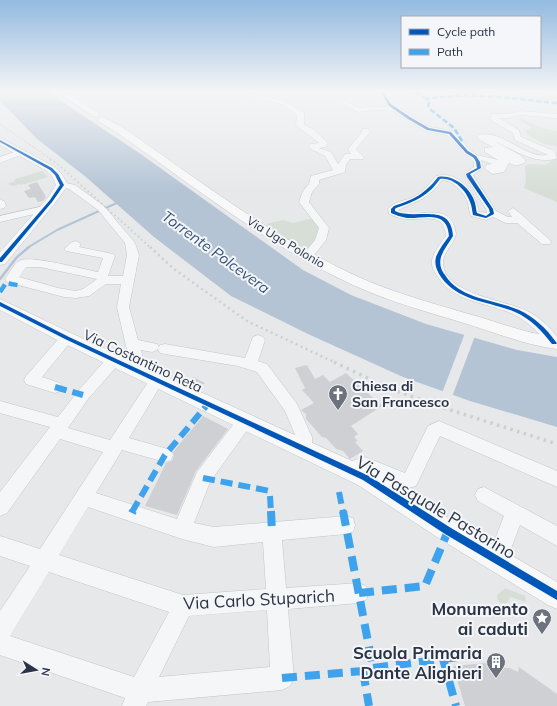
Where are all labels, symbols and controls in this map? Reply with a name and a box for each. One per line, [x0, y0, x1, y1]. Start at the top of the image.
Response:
legend [401, 16, 541, 68]
text: Cycle path [437, 24, 495, 39]
text: Path [437, 44, 463, 59]
water label: Torrente Polcevera [158, 206, 274, 298]
street label: Via Ugo Polonio [244, 213, 328, 271]
street label: Via Costantino Reta [81, 326, 205, 396]
place label: Chiesa di San Francesco [352, 377, 449, 411]
church icon: Chiesa di San Francesco [327, 383, 349, 411]
street label: Via Pasquale Pastorino [352, 451, 520, 563]
street label: Via Carlo Stuparich [183, 585, 335, 613]
place label: Monumento ai caduti [431, 598, 528, 639]
place icon: Monumento ai caduti [531, 607, 553, 635]
place label: Scuola Primaria Dante Alighieri [353, 642, 482, 683]
north arrow [16, 650, 56, 690]
building icon: Scuola Primaria Dante Alighieri [485, 651, 507, 679]
text: N [38, 666, 53, 677]

